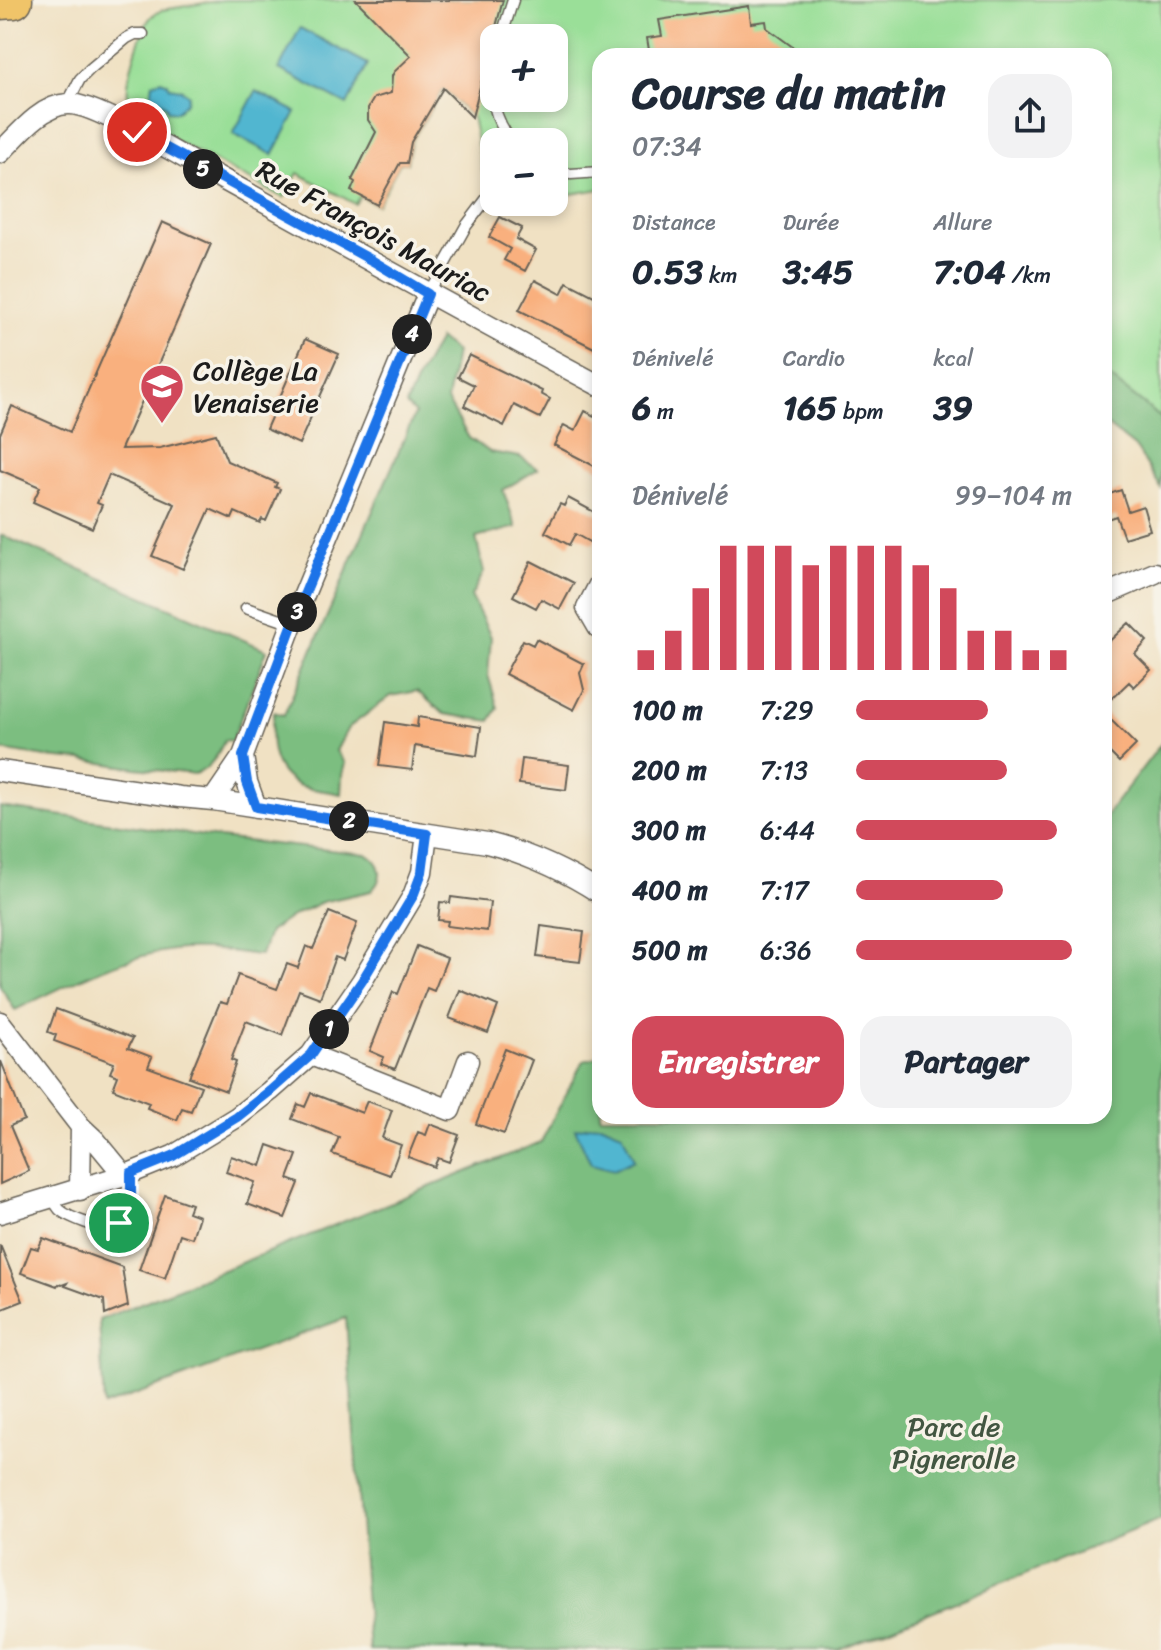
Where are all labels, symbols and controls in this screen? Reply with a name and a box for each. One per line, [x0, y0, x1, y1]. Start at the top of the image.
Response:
map controls [480, 24, 568, 216]
button: + [480, 24, 568, 112]
text: Course du matin [632, 54, 946, 132]
button: share [988, 74, 1072, 158]
pin [103, 98, 171, 166]
icon: check [115, 110, 159, 154]
text: 07:34 [632, 123, 702, 169]
button: − [480, 128, 568, 216]
street label: Rue François Mauriac [247, 146, 501, 316]
pin: 5 [183, 149, 223, 189]
text: 5 [196, 149, 210, 188]
text: Distance [632, 203, 716, 242]
text: Durée [783, 203, 839, 242]
text: Allure [933, 203, 992, 242]
text: 0.53 [632, 242, 703, 302]
text: 3:45 [783, 242, 854, 302]
text: 7:04 [933, 242, 1006, 302]
text: km [703, 256, 738, 295]
text: /km [1006, 256, 1051, 295]
pin: 4 [392, 314, 432, 354]
text: 4 [405, 314, 419, 353]
text: Dénivelé [632, 339, 714, 378]
text: Cardio [783, 339, 845, 378]
text: kcal [933, 339, 973, 378]
place label: Collège La Venaiserie [193, 346, 319, 427]
school or university icon: Collège La Venaiserie [138, 362, 186, 425]
text: 6 [632, 378, 651, 438]
text: 165 [783, 378, 837, 438]
text: 39 [933, 378, 973, 438]
text: m [651, 392, 674, 431]
text: bpm [837, 392, 884, 431]
text: Dénivelé [632, 472, 728, 518]
text: 99–104 m [955, 472, 1072, 518]
pin: 3 [277, 592, 317, 632]
text: 3 [291, 592, 303, 631]
text: 100 m [632, 687, 703, 733]
text: 7:29 [760, 687, 814, 733]
text: 200 m [632, 747, 707, 793]
text: 7:13 [760, 747, 808, 793]
pin: 2 [329, 801, 369, 841]
text: 2 [343, 801, 355, 840]
text: 300 m [632, 807, 706, 853]
text: 6:44 [760, 807, 815, 853]
text: 400 m [632, 867, 708, 913]
text: 7:17 [760, 867, 809, 913]
text: 500 m [632, 927, 707, 973]
text: 6:36 [760, 927, 812, 973]
pin: 1 [309, 1009, 349, 1049]
text: 1 [324, 1009, 334, 1048]
button: Enregistrer [632, 1016, 844, 1108]
button: Partager [860, 1016, 1072, 1108]
pin [85, 1189, 153, 1257]
icon: arrive [97, 1201, 141, 1245]
park label: Parc de Pignerolle [892, 1402, 1016, 1483]

